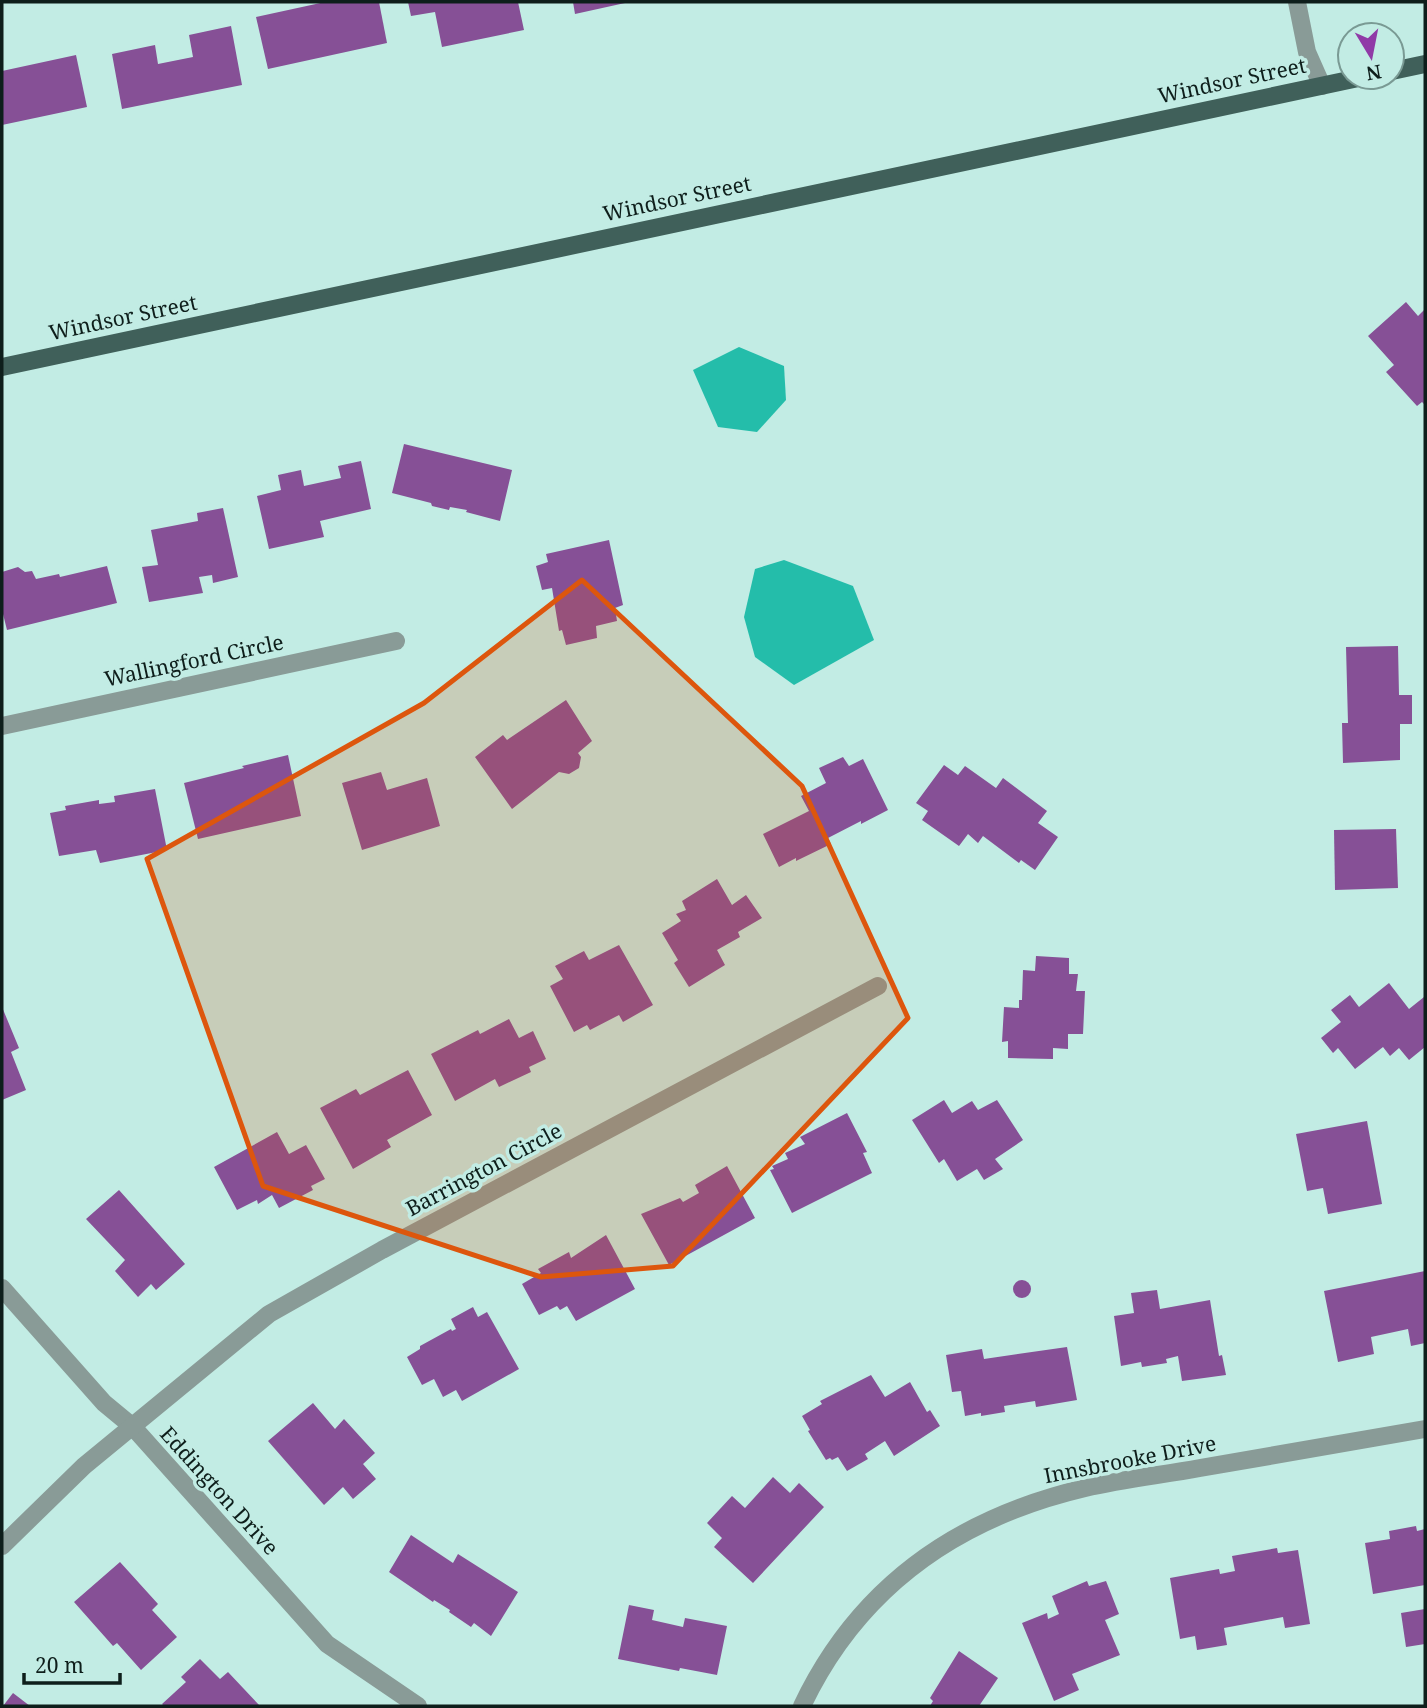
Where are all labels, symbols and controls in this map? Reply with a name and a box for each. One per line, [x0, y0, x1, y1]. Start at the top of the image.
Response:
north arrow [1336, 21, 1406, 91]
street label: Windsor Street [1155, 51, 1308, 109]
text: N [1364, 59, 1384, 87]
street label: Windsor Street [600, 169, 753, 227]
street label: Windsor Street [46, 288, 199, 346]
street label: Wallingford Circle [102, 627, 286, 693]
street label: Barrington Circle [401, 1116, 566, 1222]
street label: Eddington Drive [154, 1420, 285, 1561]
street label: Innsbrooke Drive [1041, 1429, 1218, 1489]
scale bar [24, 1642, 121, 1686]
text: 20 m [35, 1651, 84, 1679]

